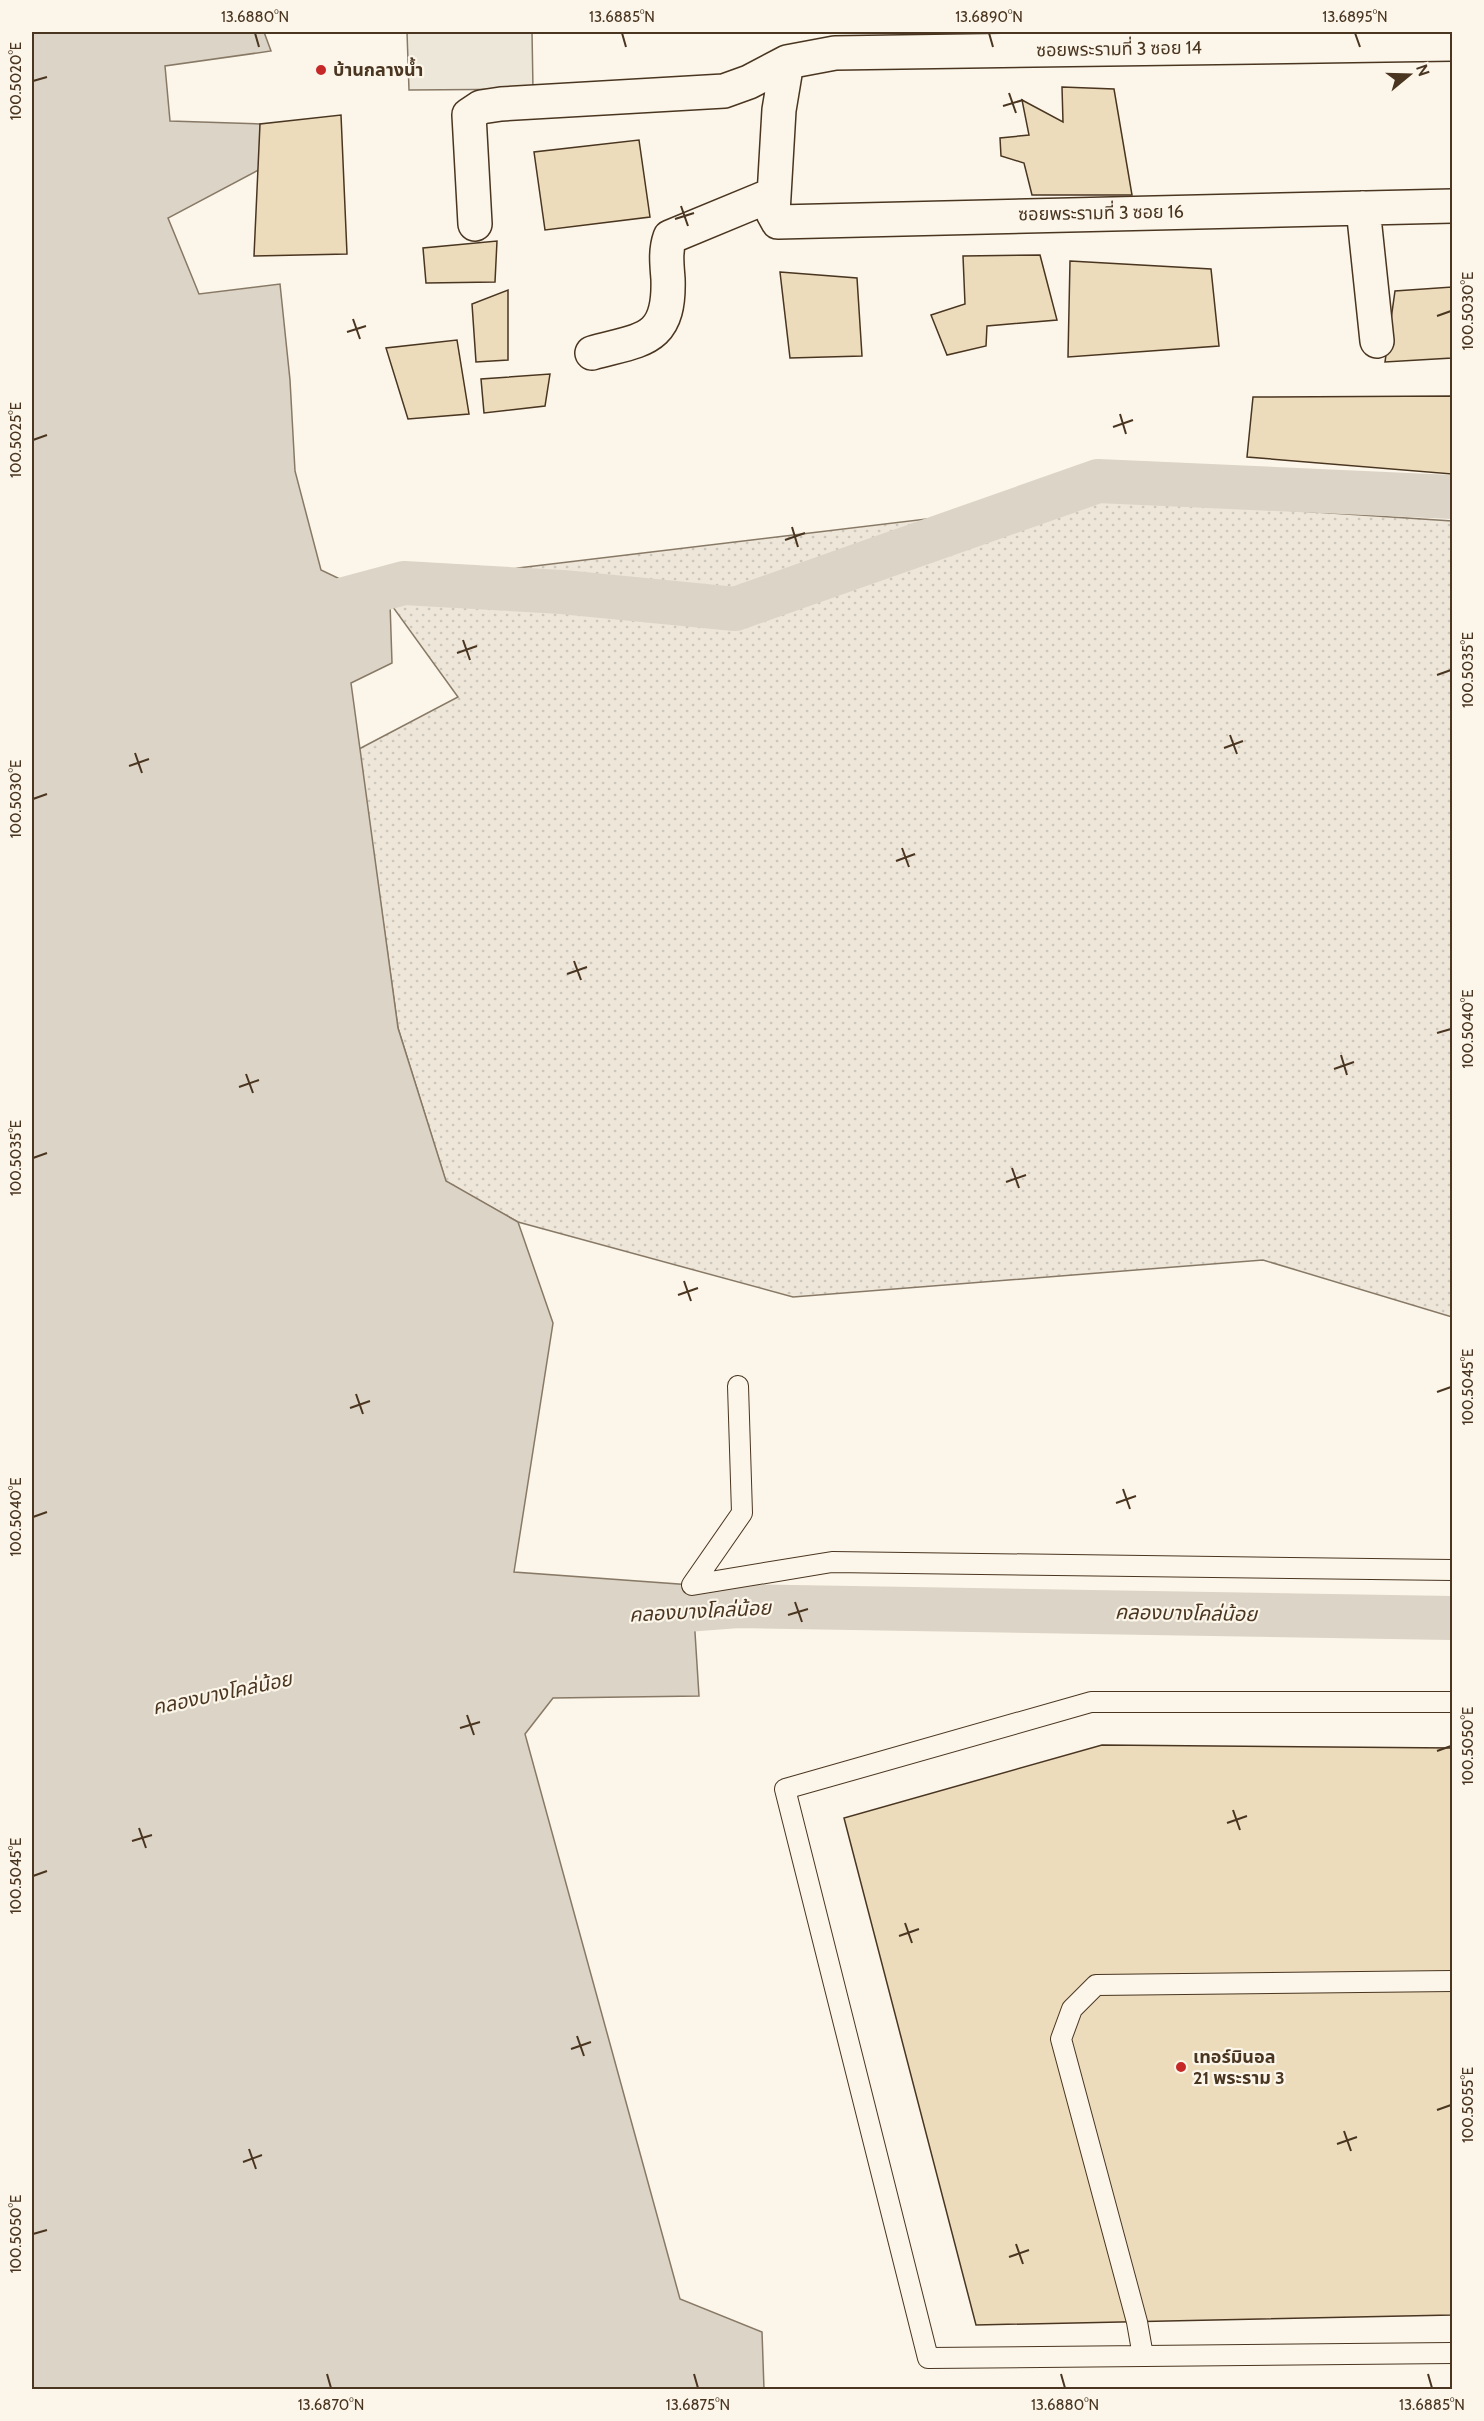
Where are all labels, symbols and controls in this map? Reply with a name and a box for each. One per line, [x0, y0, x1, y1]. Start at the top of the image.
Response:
text: 13.6880°N [221, 8, 289, 26]
text: 13.6885°N [589, 8, 655, 26]
text: 13.6890°N [955, 8, 1023, 26]
text: 13.6895°N [1322, 8, 1388, 26]
street label: ซอยพระรามที่ 3 ซอย 14 [1036, 35, 1202, 61]
text: 100.5020°E [7, 42, 25, 120]
north arrow [1379, 45, 1439, 105]
place label: บ้านกลางน้ำ [333, 57, 423, 81]
text: N [1412, 62, 1434, 79]
marker: บ้านกลางน้ำ [314, 63, 328, 77]
street label: ซอยพระรามที่ 3 ซอย 16 [1018, 199, 1184, 225]
text: 100.5030°E [1459, 272, 1477, 350]
text: 100.5025°E [7, 402, 25, 478]
text: 100.5035°E [1459, 632, 1477, 708]
text: 100.5030°E [7, 760, 25, 838]
text: 100.5040°E [1459, 989, 1477, 1069]
text: 100.5035°E [7, 1120, 25, 1196]
text: 100.5045°E [1459, 1349, 1477, 1425]
text: 100.5040°E [7, 1477, 25, 1557]
water label: คลองบางโคล่น้อย [628, 1595, 774, 1627]
water label: คลองบางโคล่น้อย [1115, 1600, 1259, 1626]
water label: คลองบางโคล่น้อย [150, 1666, 296, 1720]
text: 100.5050°E [1459, 1707, 1477, 1785]
text: 100.5045°E [7, 1838, 25, 1914]
place label: เทอร์มินอล 21 พระราม 3 [1193, 2046, 1285, 2089]
marker: เทอร์มินอล 21 พระราม 3 [1174, 2060, 1188, 2074]
text: 100.5055°E [1459, 2067, 1477, 2143]
text: 100.5050°E [7, 2195, 25, 2273]
text: 13.6870°N [298, 2396, 364, 2414]
text: 13.6875°N [666, 2396, 730, 2414]
text: 13.6880°N [1031, 2396, 1099, 2414]
text: 13.6885°N [1399, 2396, 1465, 2414]

